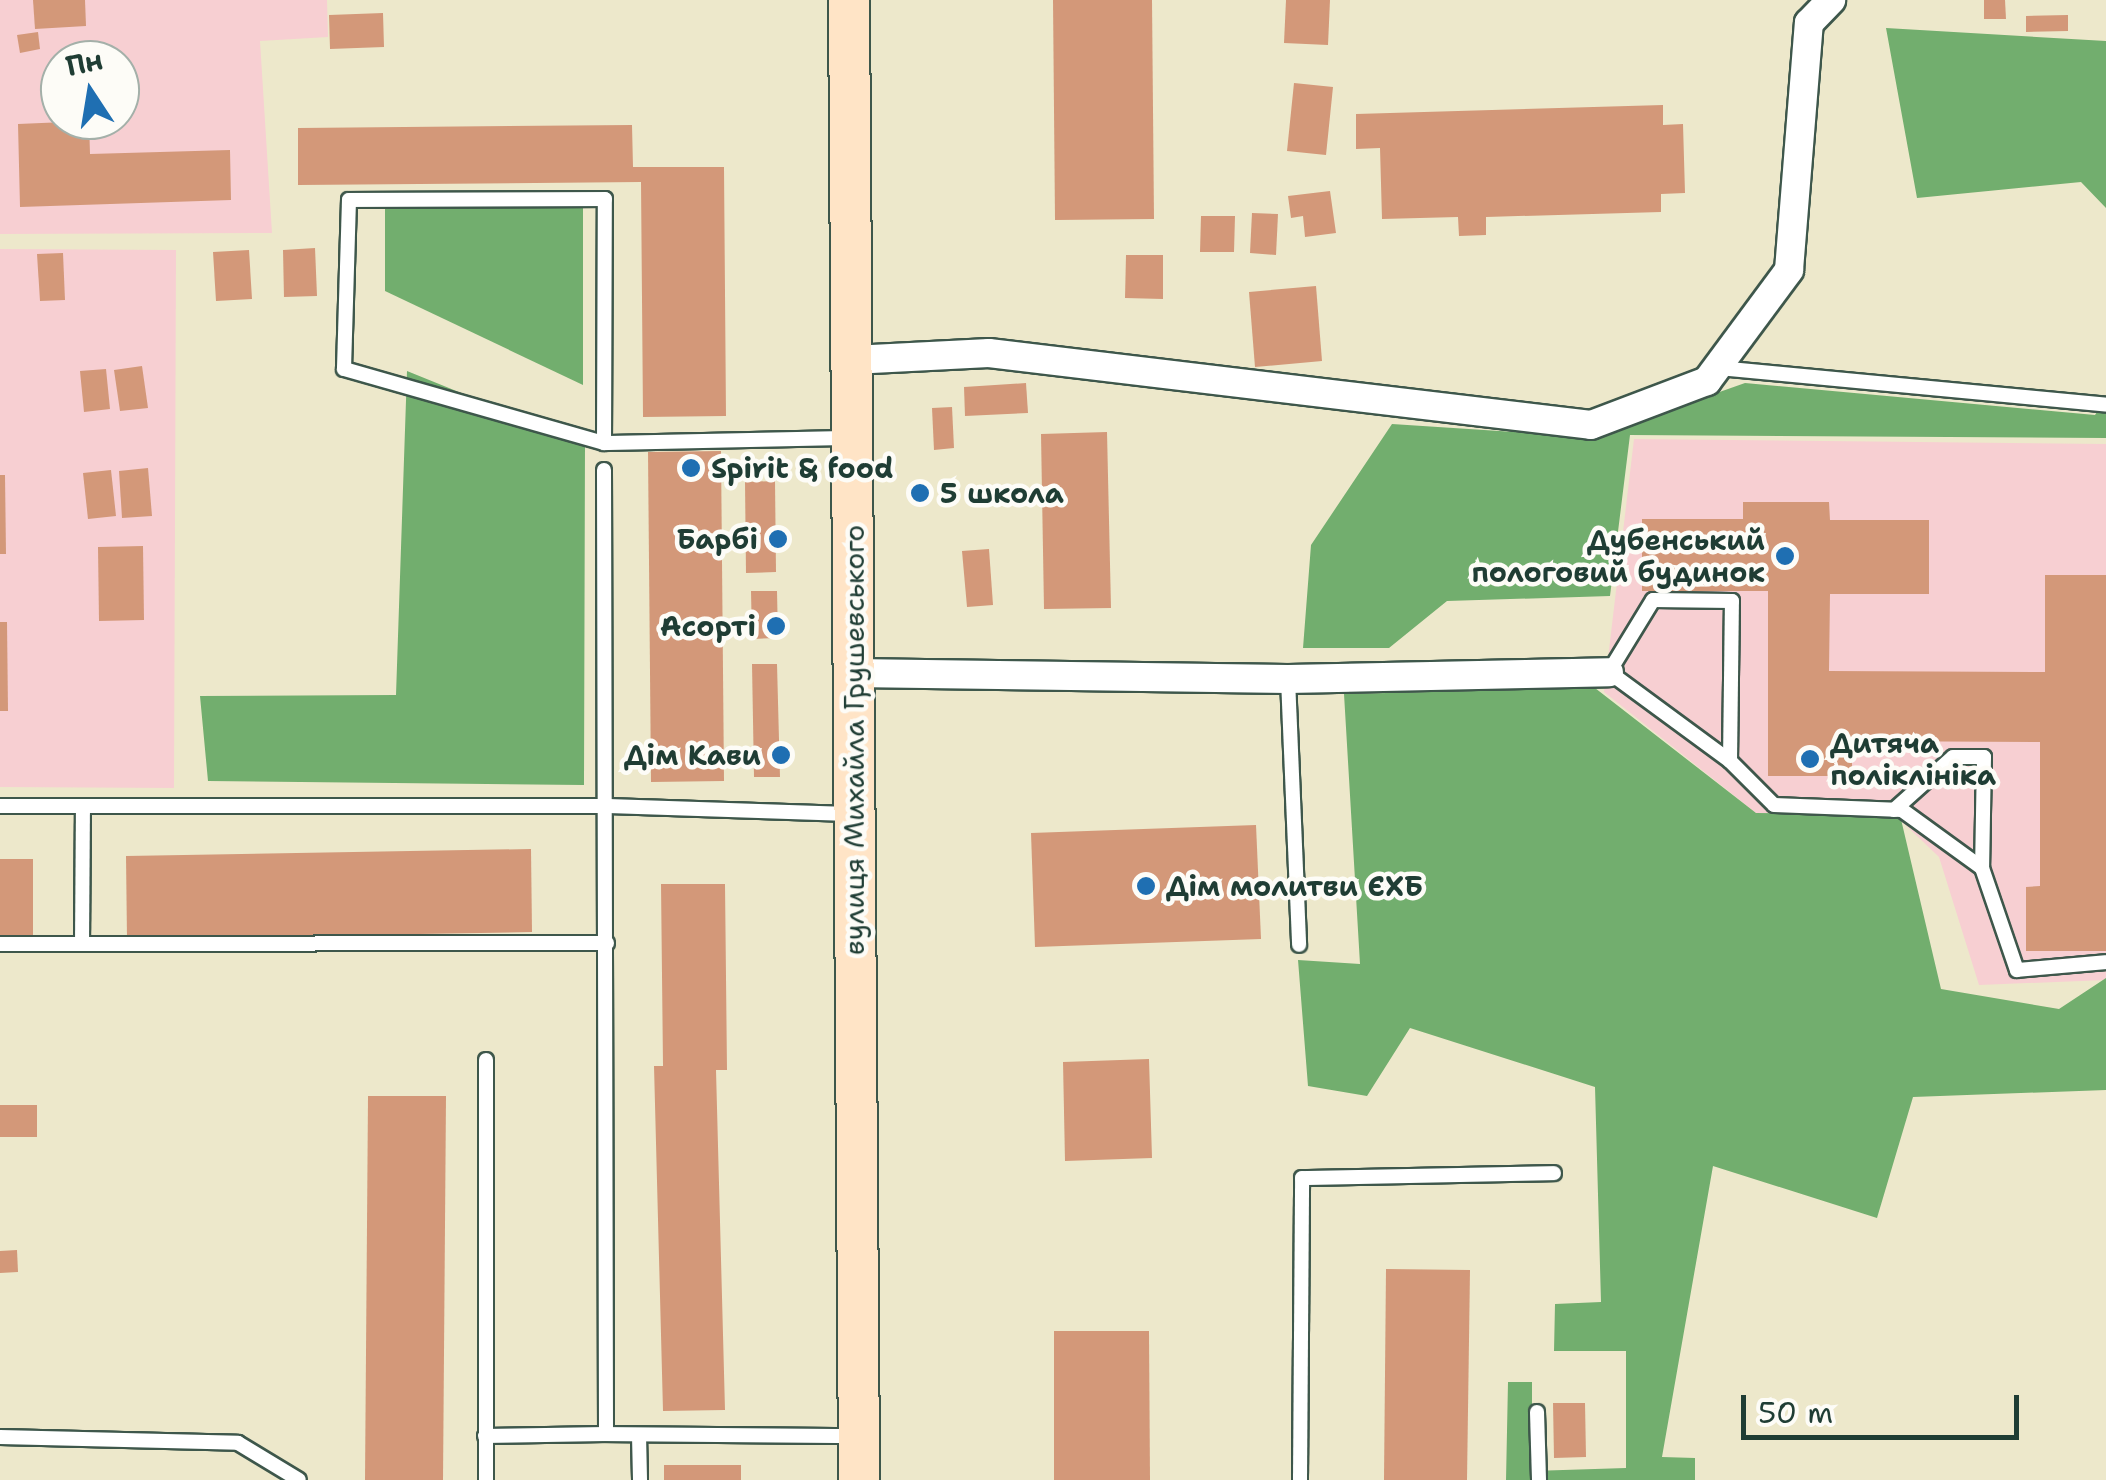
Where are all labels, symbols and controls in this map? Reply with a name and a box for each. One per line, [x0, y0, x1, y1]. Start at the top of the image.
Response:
north arrow [40, 40, 140, 140]
text: Пн [62, 40, 106, 85]
place label: Spirit & food [711, 451, 894, 485]
marker: Spirit & food [680, 457, 702, 479]
place label: 5 школа [940, 476, 1064, 510]
marker: 5 школа [909, 482, 931, 504]
place label: Барбі [677, 522, 758, 556]
place label: Дубенський пологовий будинок [1471, 523, 1765, 589]
street label: вулиця Михайла Грушевського [837, 525, 871, 955]
marker: Барбі [767, 528, 789, 550]
marker: Дубенський пологовий будинок [1774, 545, 1796, 567]
place label: Асорті [660, 609, 756, 643]
marker: Асорті [765, 615, 787, 637]
place label: Дитяча поліклініка [1830, 726, 1996, 792]
place label: Дім Кави [624, 738, 761, 772]
marker: Дім Кави [770, 744, 792, 766]
marker: Дитяча поліклініка [1799, 748, 1821, 770]
place label: Дім молитви ЄХБ [1166, 869, 1423, 903]
marker: Дім молитви ЄХБ [1135, 875, 1157, 897]
scale bar [1746, 1375, 2024, 1437]
text: 50 m [1758, 1392, 1833, 1433]

